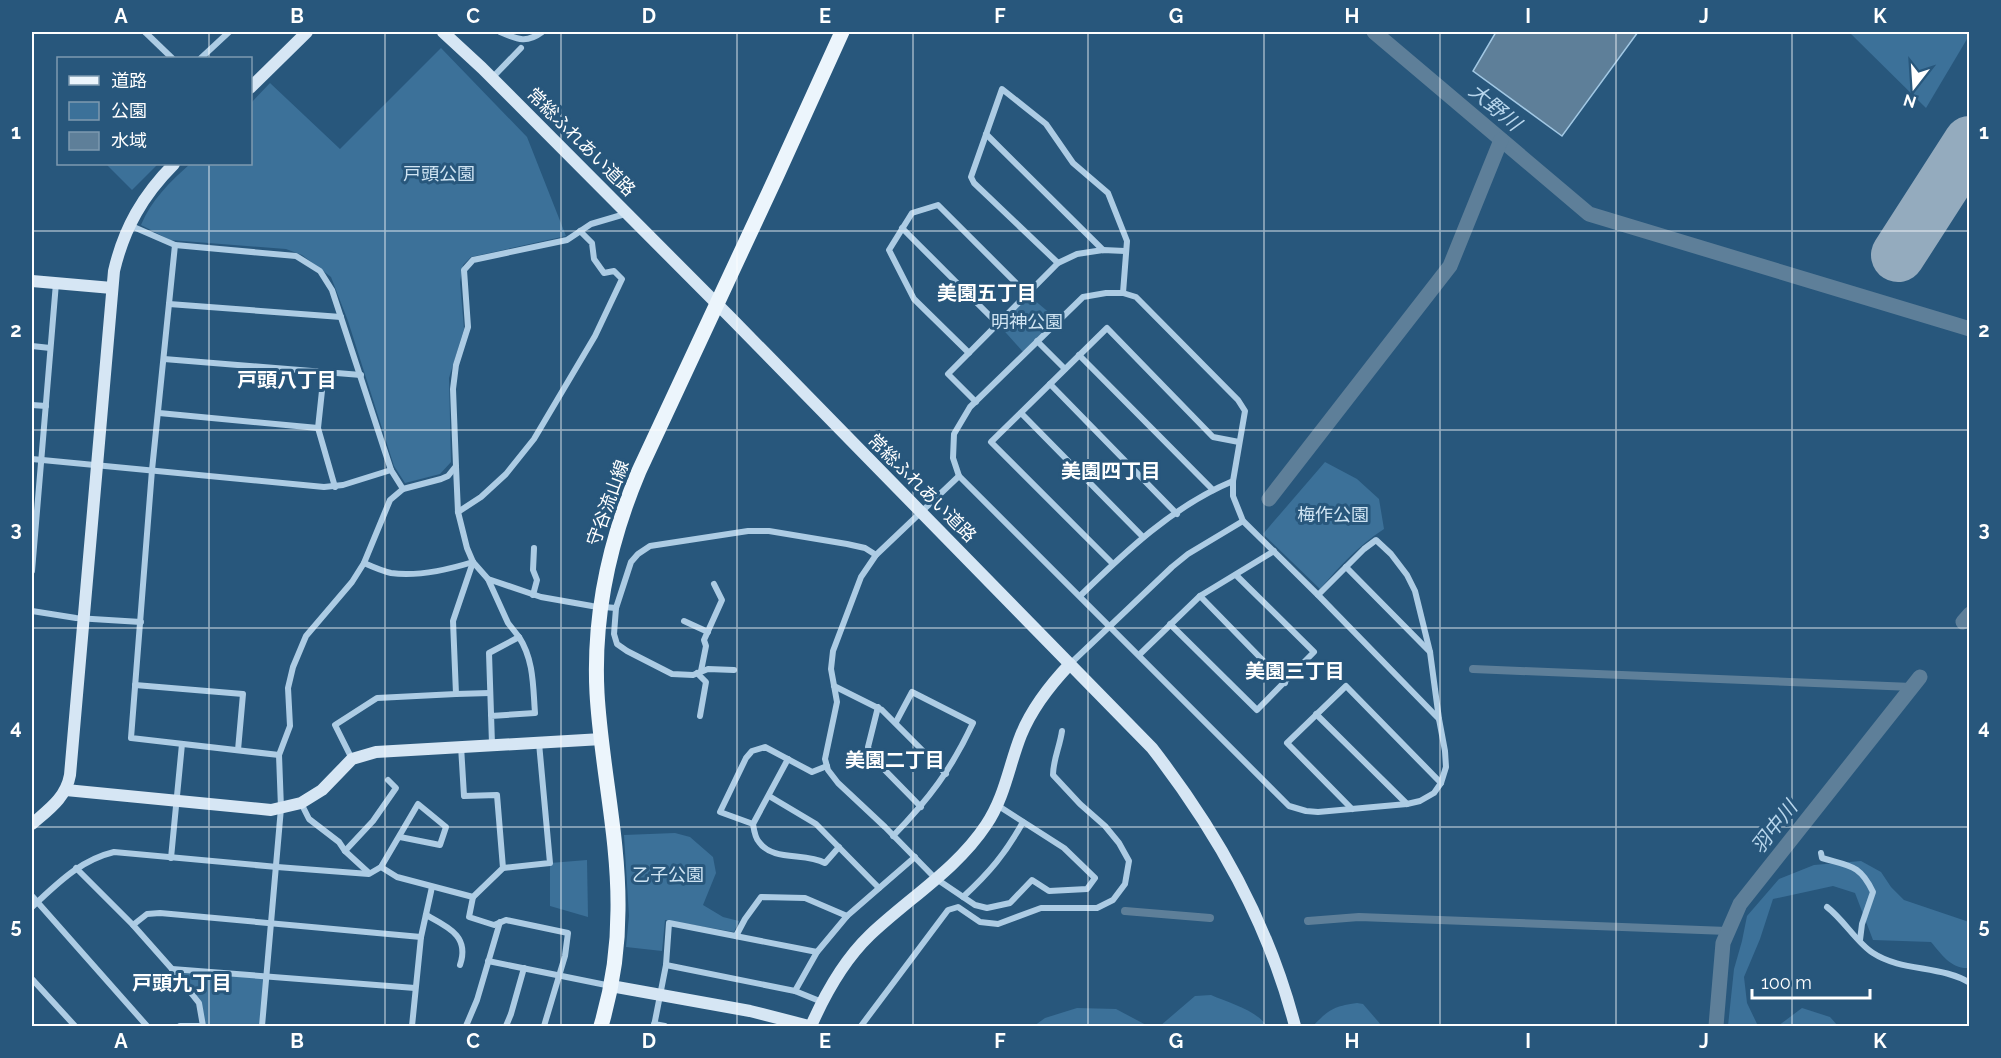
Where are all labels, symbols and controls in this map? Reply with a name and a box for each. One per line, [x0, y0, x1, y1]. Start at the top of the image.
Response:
text: A [114, 4, 128, 28]
text: B [290, 4, 304, 28]
text: C [466, 4, 480, 28]
text: D [642, 4, 656, 28]
text: E [819, 4, 831, 28]
text: F [994, 4, 1006, 28]
text: G [1169, 4, 1183, 28]
text: H [1345, 4, 1359, 28]
text: I [1525, 4, 1531, 28]
text: J [1699, 4, 1709, 28]
text: K [1873, 4, 1887, 28]
legend [57, 57, 252, 165]
north arrow [1884, 57, 1944, 117]
text: 道路 [111, 70, 147, 91]
water label: 大野川 [1464, 79, 1527, 137]
street label: 常総ふれあい道路 [523, 83, 640, 200]
text: N [1901, 90, 1918, 112]
text: 公園 [111, 100, 147, 121]
text: 1 [11, 120, 21, 144]
text: 1 [1979, 120, 1989, 144]
text: 水域 [111, 130, 147, 151]
park label: 戸頭公園 [403, 163, 475, 184]
district label: 美園五丁目 [937, 281, 1037, 305]
park label: 明神公園 [991, 311, 1063, 332]
text: 2 [10, 318, 22, 342]
text: 2 [1978, 318, 1990, 342]
district label: 戸頭八丁目 [237, 368, 337, 392]
street label: 常総ふれあい道路 [864, 429, 981, 546]
street label: 守谷流山線 [582, 457, 633, 549]
district label: 美園四丁目 [1061, 459, 1161, 483]
park label: 梅作公園 [1297, 504, 1369, 525]
text: 3 [10, 517, 22, 541]
text: 3 [1978, 517, 1990, 541]
district label: 美園三丁目 [1245, 659, 1345, 683]
text: 4 [10, 715, 22, 739]
text: 4 [1978, 715, 1990, 739]
district label: 美園二丁目 [845, 748, 945, 772]
water label: 羽中川 [1746, 794, 1803, 858]
park label: 乙子公園 [632, 864, 704, 885]
text: 5 [10, 914, 22, 938]
text: 5 [1978, 914, 1990, 938]
scale bar [1752, 962, 1870, 1000]
district label: 戸頭九丁目 [132, 971, 232, 995]
text: 100 m [1761, 972, 1812, 993]
text: A [114, 1029, 128, 1053]
text: B [290, 1029, 304, 1053]
text: C [466, 1029, 480, 1053]
text: D [642, 1029, 656, 1053]
text: E [819, 1029, 831, 1053]
text: F [994, 1029, 1006, 1053]
text: G [1169, 1029, 1183, 1053]
text: H [1345, 1029, 1359, 1053]
text: I [1525, 1029, 1531, 1053]
text: J [1699, 1029, 1709, 1053]
text: K [1873, 1029, 1887, 1053]

